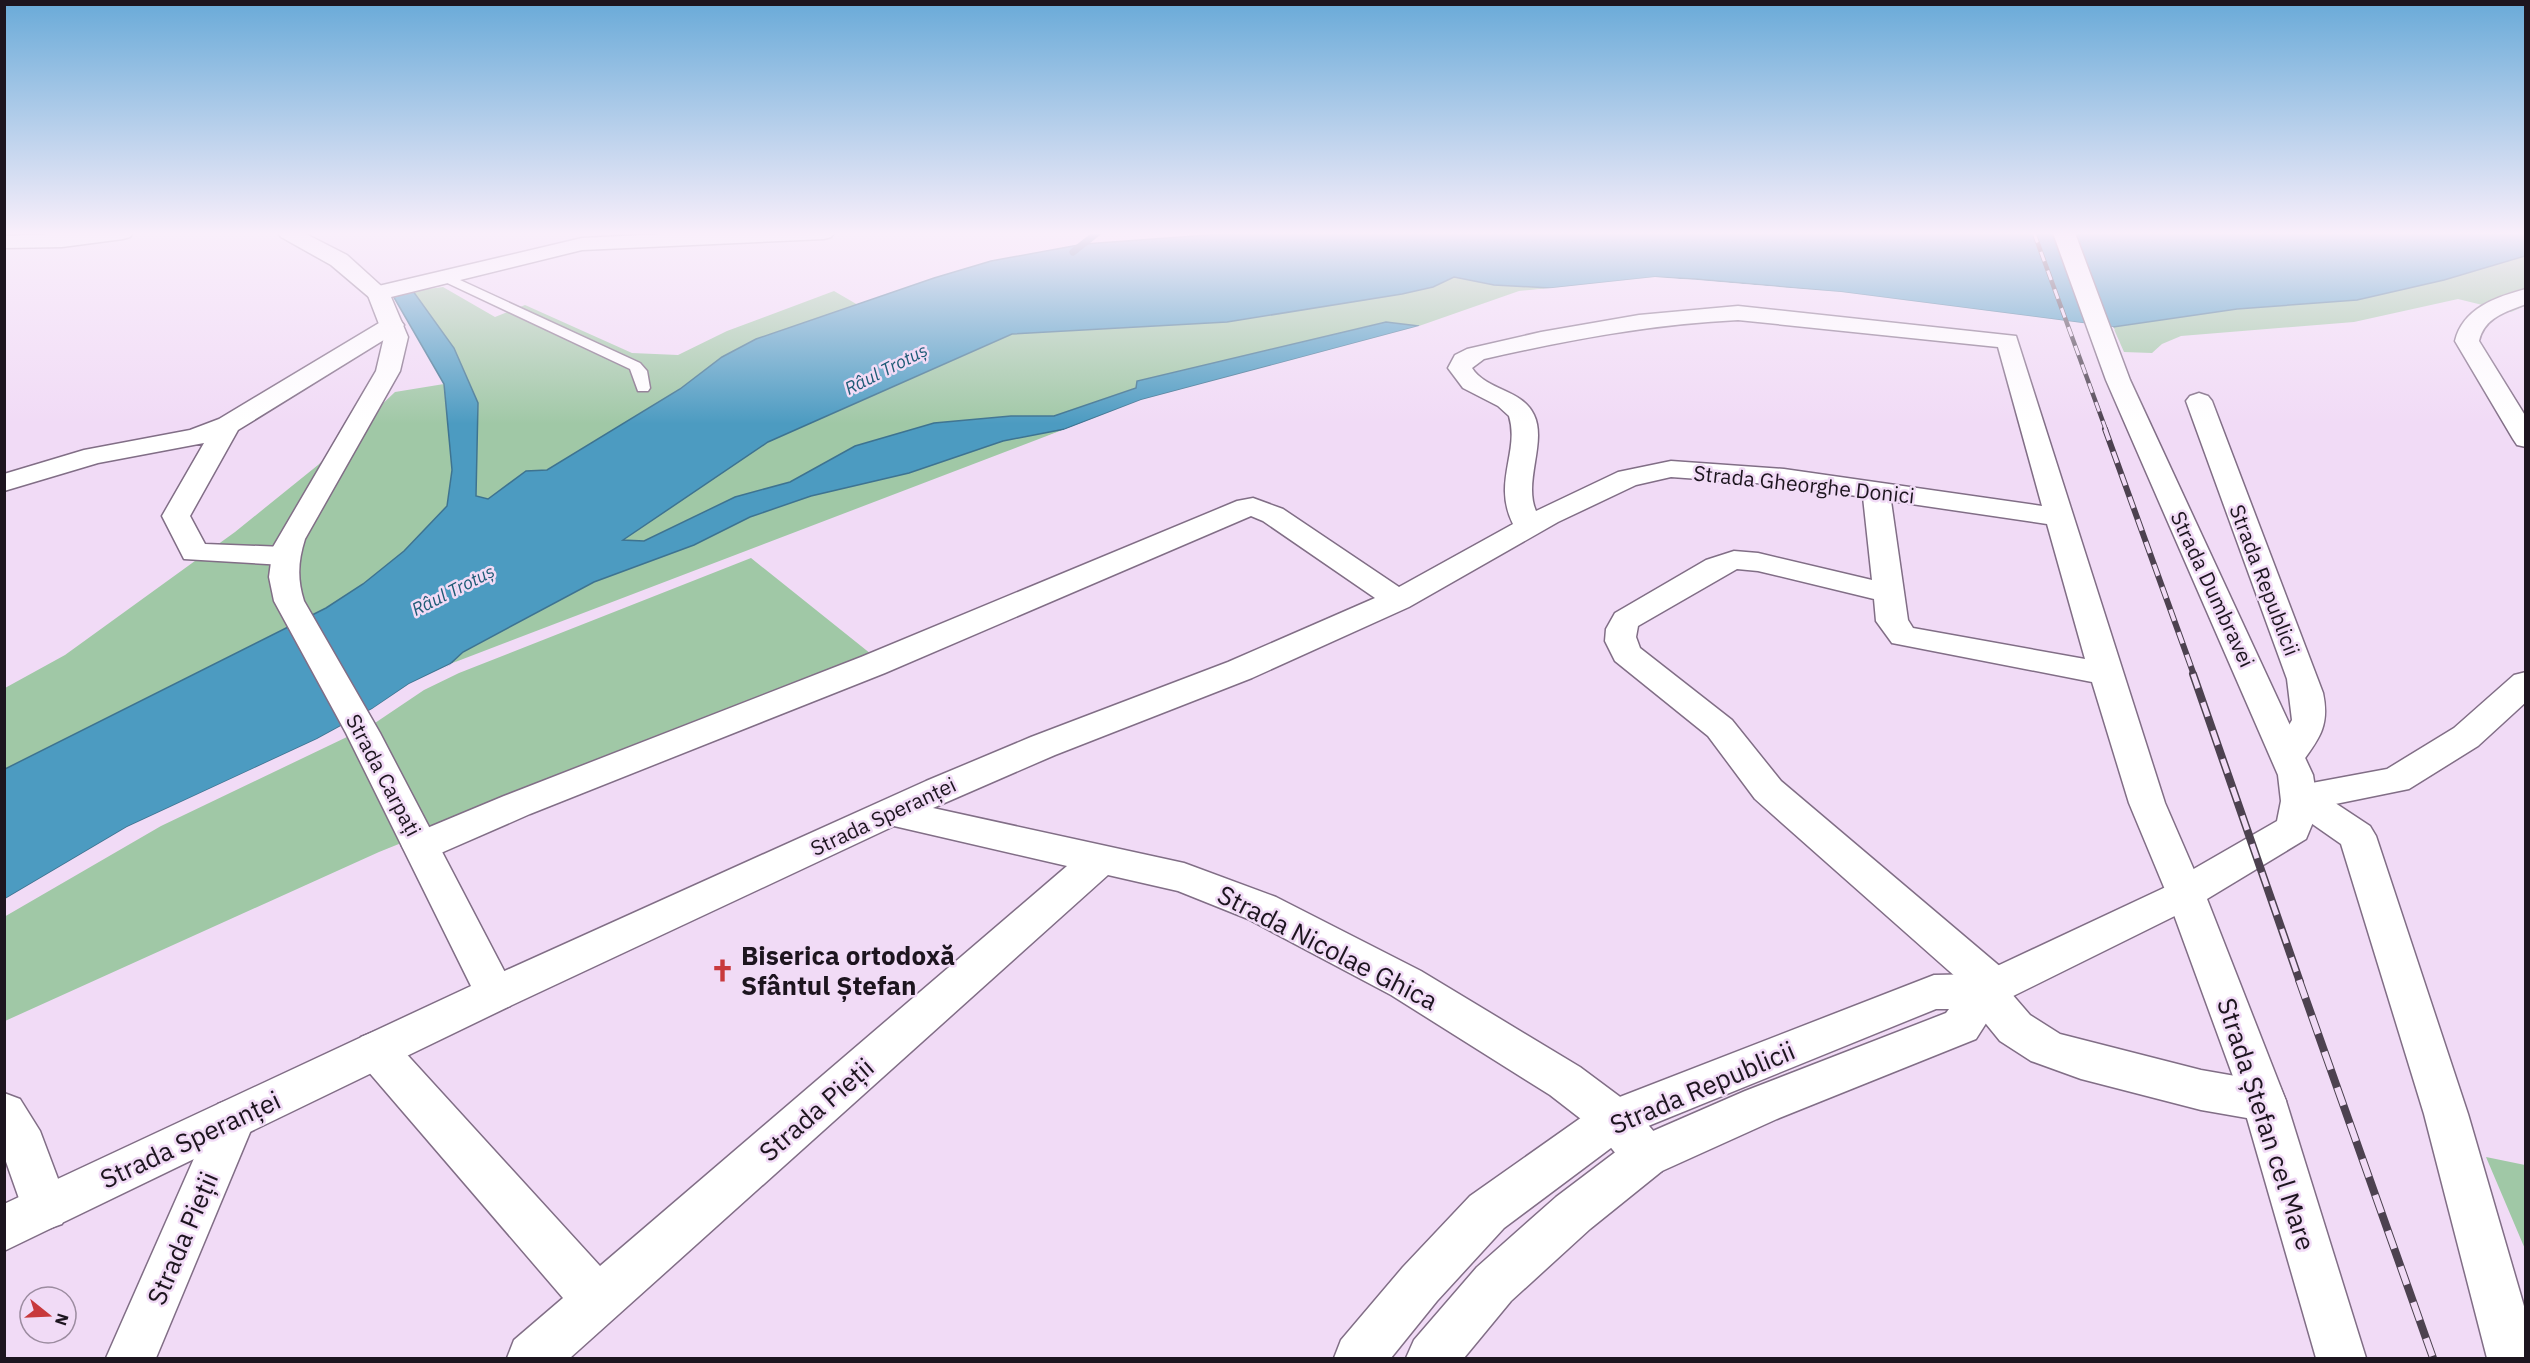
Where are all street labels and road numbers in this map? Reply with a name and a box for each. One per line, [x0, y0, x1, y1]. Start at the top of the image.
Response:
street label: Strada Gheorghe Donici [1692, 458, 1916, 510]
street label: Strada Republicii [2223, 500, 2307, 660]
street label: Strada Dumbravei [2165, 507, 2261, 671]
street label: Strada Carpați [340, 709, 428, 841]
street label: Strada Speranței [806, 770, 960, 862]
street label: Strada Nicolae Ghica [1212, 877, 1444, 1017]
street label: Strada Ștefan cel Mare [2210, 994, 2324, 1254]
street label: Strada Republicii [1604, 1033, 1800, 1141]
street label: Strada Pieții [752, 1050, 880, 1168]
street label: Strada Speranței [94, 1082, 286, 1196]
street label: Strada Pieții [139, 1166, 225, 1310]

